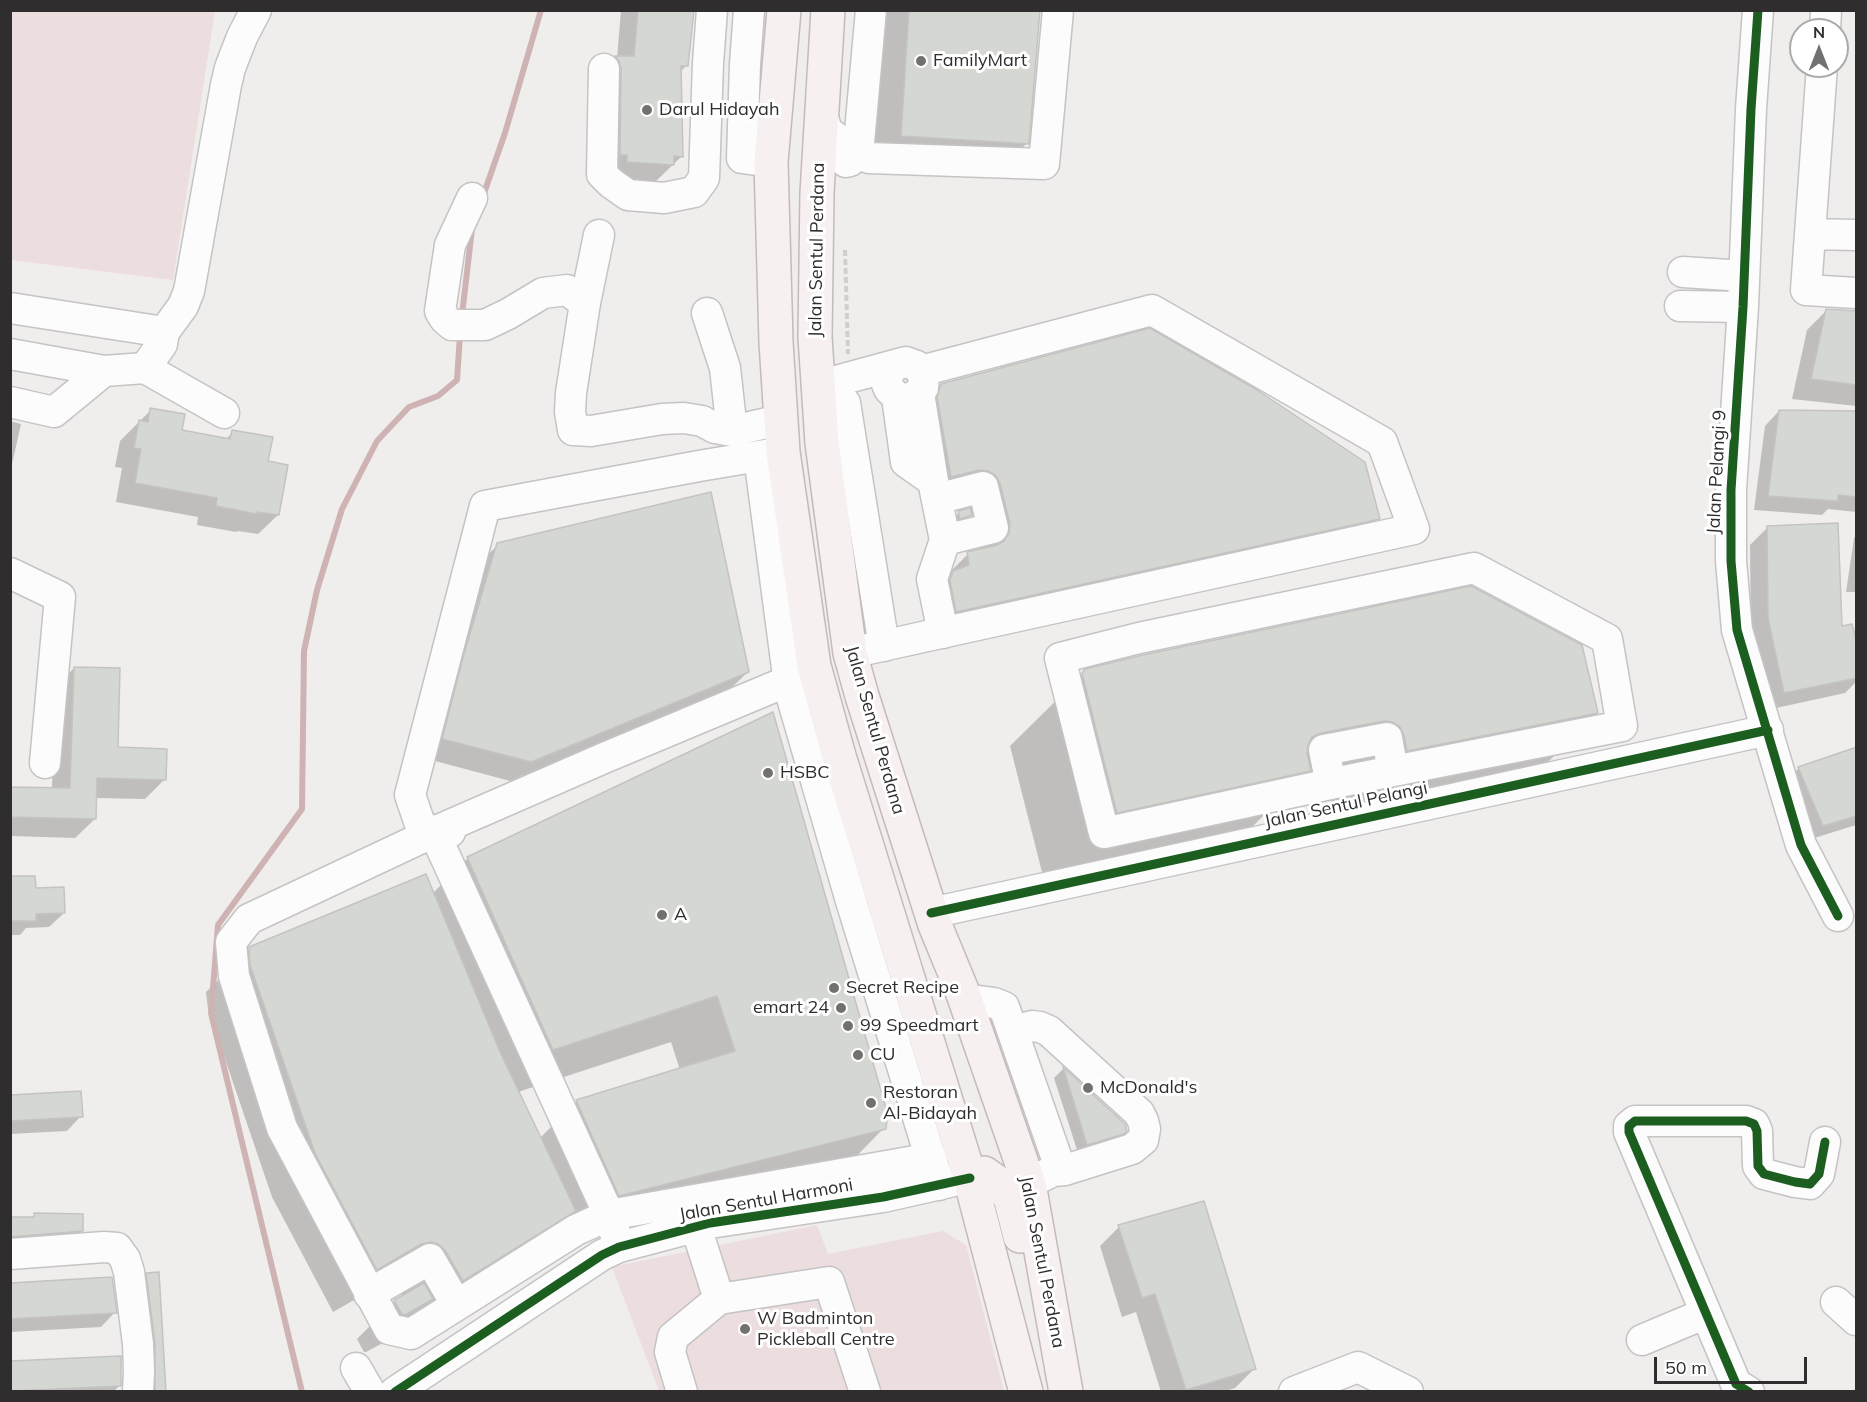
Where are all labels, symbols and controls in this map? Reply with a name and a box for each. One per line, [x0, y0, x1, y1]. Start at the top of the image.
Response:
north arrow [1789, 18, 1849, 78]
text: N [1813, 22, 1825, 42]
place label: FamilyMart [933, 50, 1027, 72]
marker: FamilyMart [914, 54, 928, 68]
place label: Darul Hidayah [659, 99, 779, 121]
marker: Darul Hidayah [640, 103, 654, 117]
street label: Jalan Sentul Perdana [805, 162, 829, 338]
street label: Jalan Pelangi 9 [1703, 409, 1731, 535]
street label: Jalan Sentul Perdana [841, 643, 909, 817]
place label: HSBC [780, 762, 830, 784]
marker: HSBC [761, 766, 775, 780]
street label: Jalan Sentul Pelangi [1262, 777, 1430, 833]
place label: A [674, 904, 687, 926]
marker: A [655, 908, 669, 922]
place label: Secret Recipe [846, 977, 959, 999]
marker: Secret Recipe [827, 981, 841, 995]
place label: emart 24 [753, 997, 829, 1019]
marker: emart 24 [834, 1001, 848, 1015]
place label: 99 Speedmart [860, 1015, 979, 1037]
marker: 99 Speedmart [841, 1019, 855, 1033]
place label: CU [870, 1044, 895, 1066]
marker: CU [851, 1048, 865, 1062]
place label: McDonald's [1100, 1077, 1197, 1099]
marker: McDonald's [1081, 1081, 1095, 1095]
place label: Restoran Al-Bidayah [883, 1082, 977, 1124]
marker: Restoran Al-Bidayah [864, 1096, 878, 1110]
street label: Jalan Sentul Harmoni [677, 1174, 855, 1226]
street label: Jalan Sentul Perdana [1015, 1174, 1069, 1350]
place label: W Badminton Pickleball Centre [757, 1308, 895, 1350]
marker: W Badminton Pickleball Centre [738, 1322, 752, 1336]
scale bar [1657, 1345, 1810, 1383]
text: 50 m [1665, 1356, 1707, 1379]

